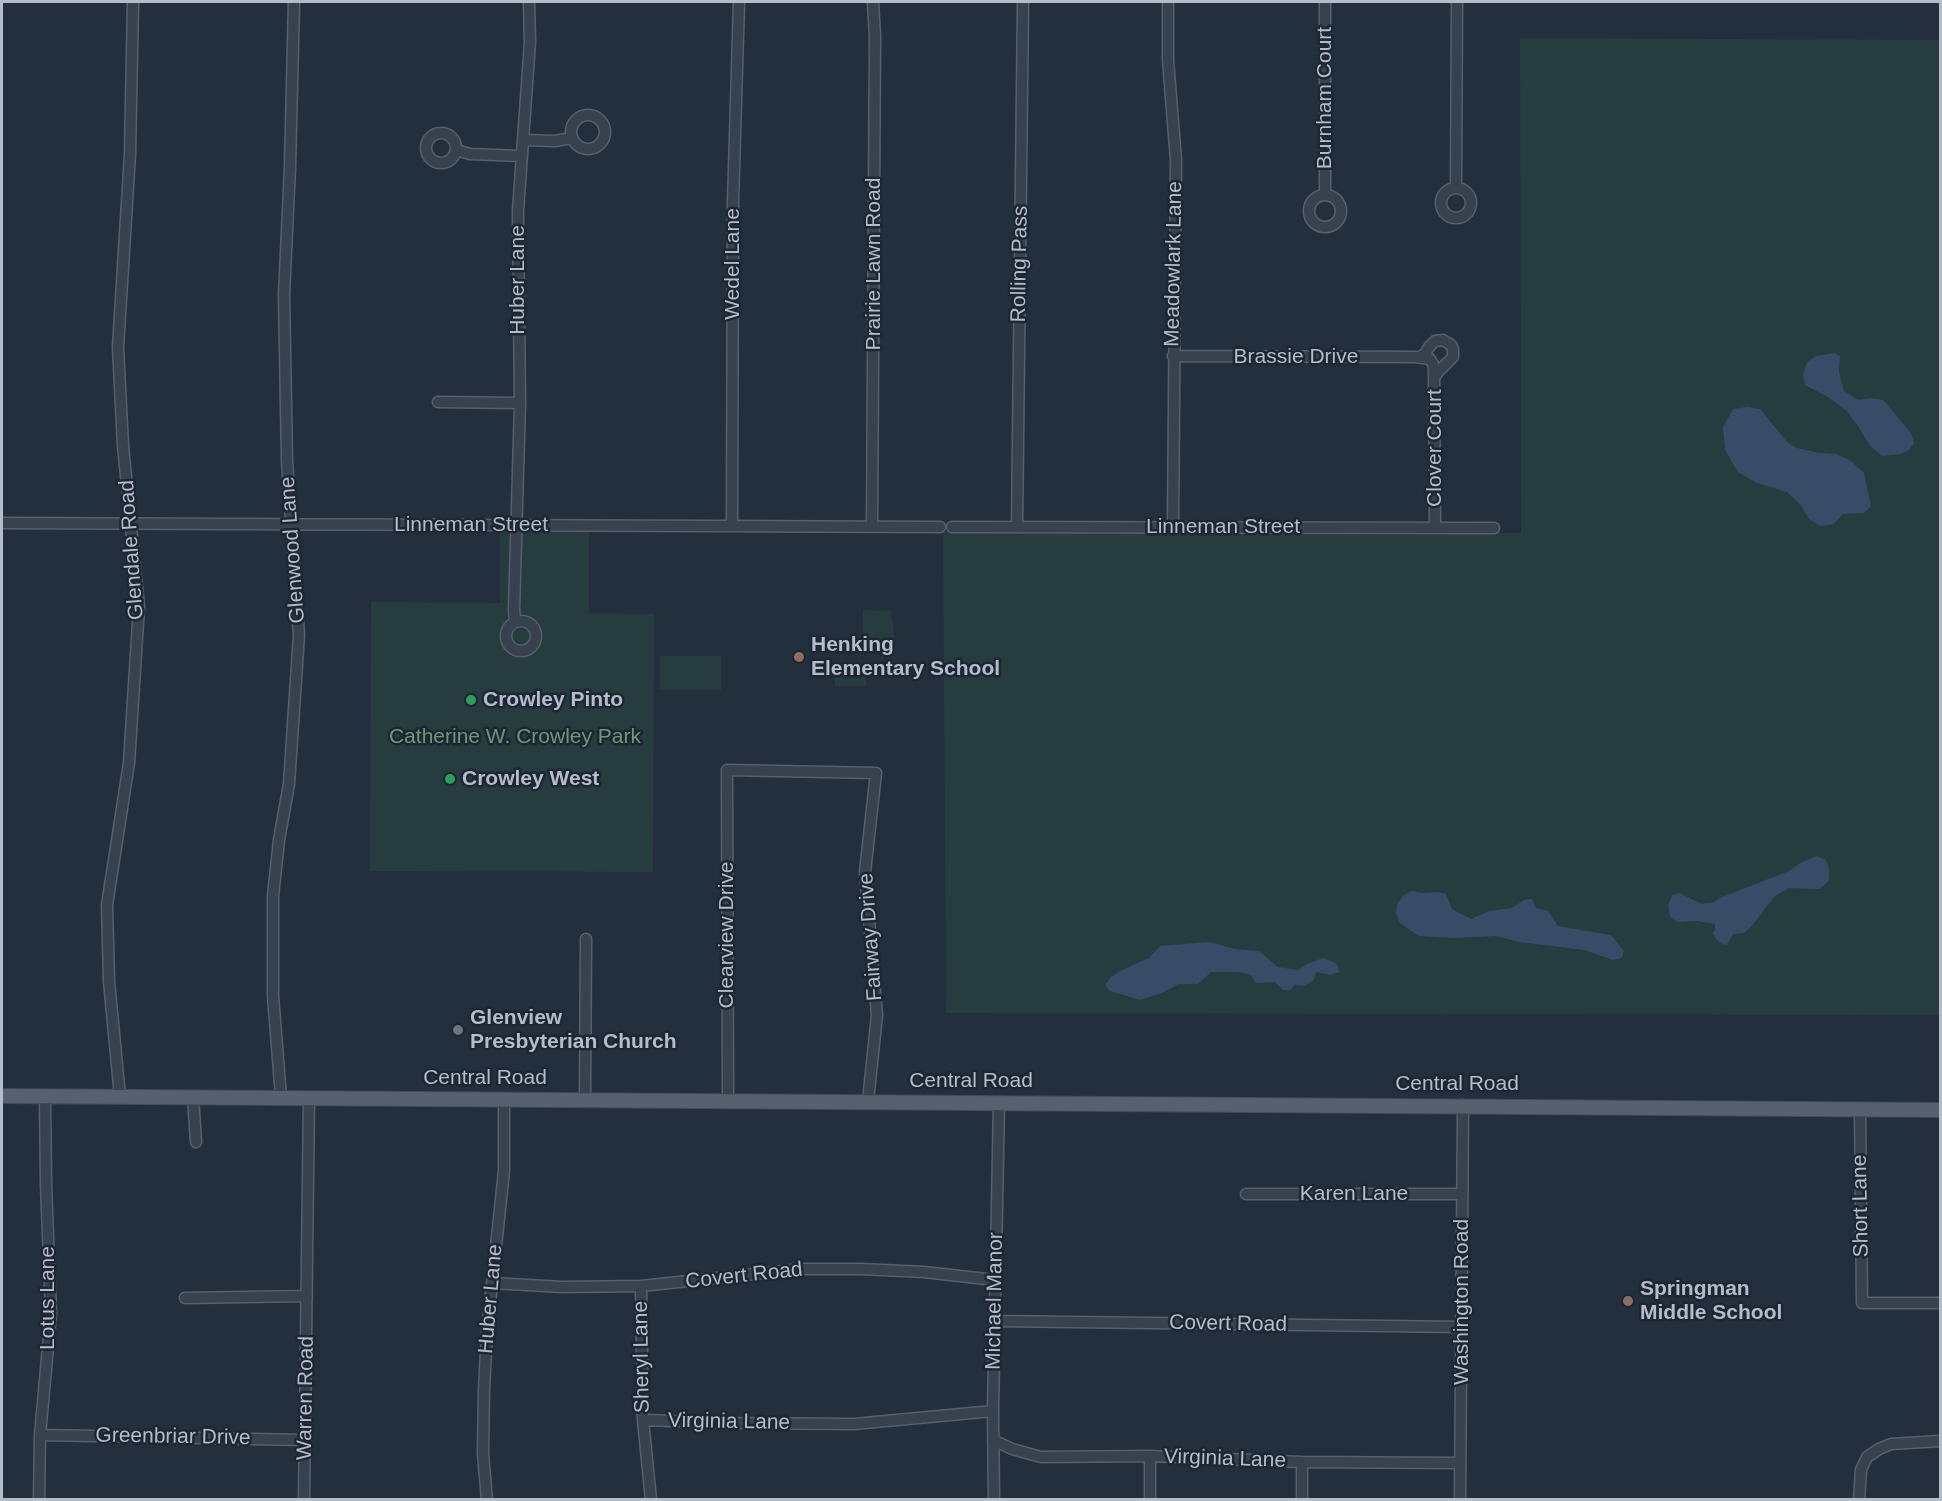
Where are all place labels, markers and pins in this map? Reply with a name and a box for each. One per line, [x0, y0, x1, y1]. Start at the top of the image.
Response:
place label: Henking Elementary School [811, 632, 1000, 682]
marker: Henking Elementary School [792, 650, 806, 664]
place label: Crowley Pinto [483, 687, 623, 713]
marker: Crowley Pinto [464, 693, 478, 707]
place label: Crowley West [462, 766, 599, 792]
marker: Crowley West [443, 772, 457, 786]
place label: Glenview Presbyterian Church [470, 1005, 677, 1055]
marker: Glenview Presbyterian Church [451, 1023, 465, 1037]
place label: Springman Middle School [1640, 1276, 1782, 1326]
marker: Springman Middle School [1621, 1294, 1635, 1308]

